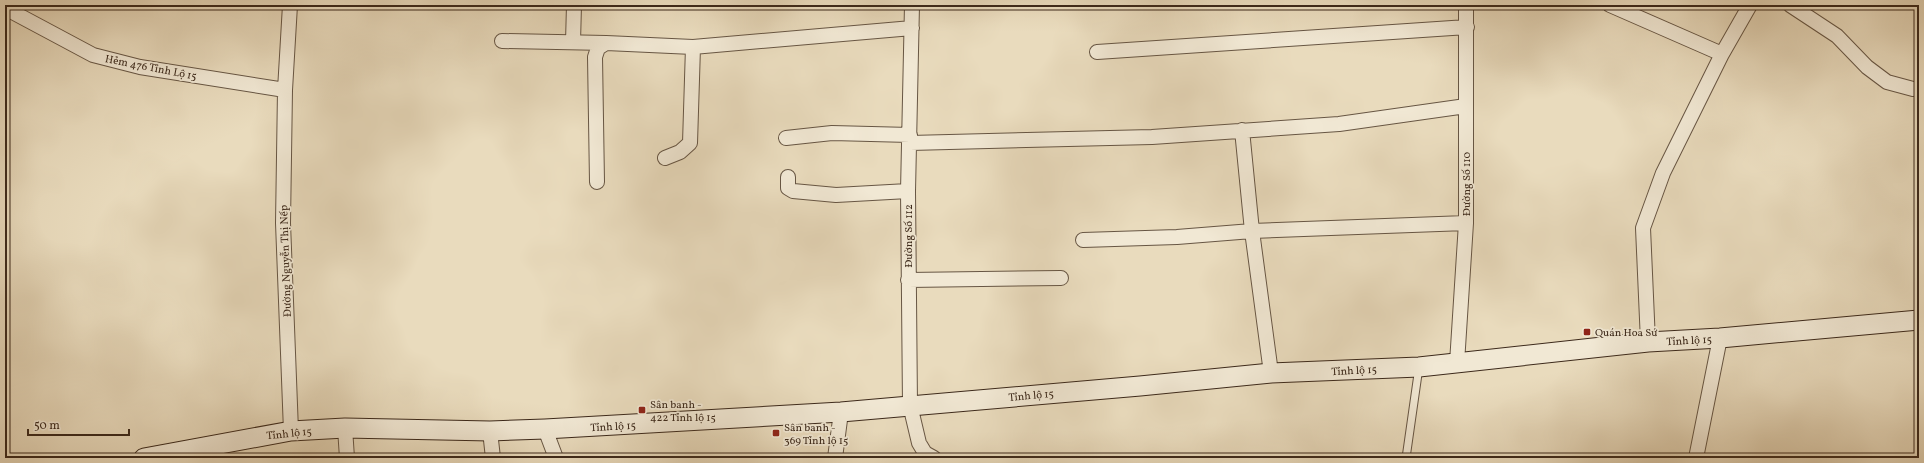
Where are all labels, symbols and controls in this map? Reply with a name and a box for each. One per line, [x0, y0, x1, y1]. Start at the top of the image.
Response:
street label: Hẻm 476 Tỉnh Lộ 15 [104, 52, 198, 85]
street label: Đường Số 110 [1460, 151, 1475, 216]
street label: Đường Số 112 [902, 204, 917, 268]
street label: Đường Nguyễn Thị Nếp [277, 205, 296, 317]
place label: Quán Hoa Sứ [1595, 326, 1658, 341]
marker: Quán Hoa Sứ [1582, 327, 1592, 337]
street label: Tỉnh lộ 15 [1666, 333, 1712, 350]
street label: Tỉnh lộ 15 [1331, 363, 1377, 380]
street label: Tỉnh lộ 15 [1008, 387, 1054, 406]
place label: Sân banh - 422 Tỉnh lộ 15 [650, 398, 716, 426]
marker: Sân banh - 422 Tỉnh lộ 15 [637, 405, 647, 415]
scale bar [28, 411, 129, 437]
text: 50 m [34, 418, 60, 434]
street label: Tỉnh lộ 15 [590, 419, 636, 436]
place label: Sân banh - 369 Tỉnh lộ 15 [784, 421, 848, 449]
street label: Tỉnh lộ 15 [266, 425, 313, 444]
marker: Sân banh - 369 Tỉnh lộ 15 [771, 428, 781, 438]

